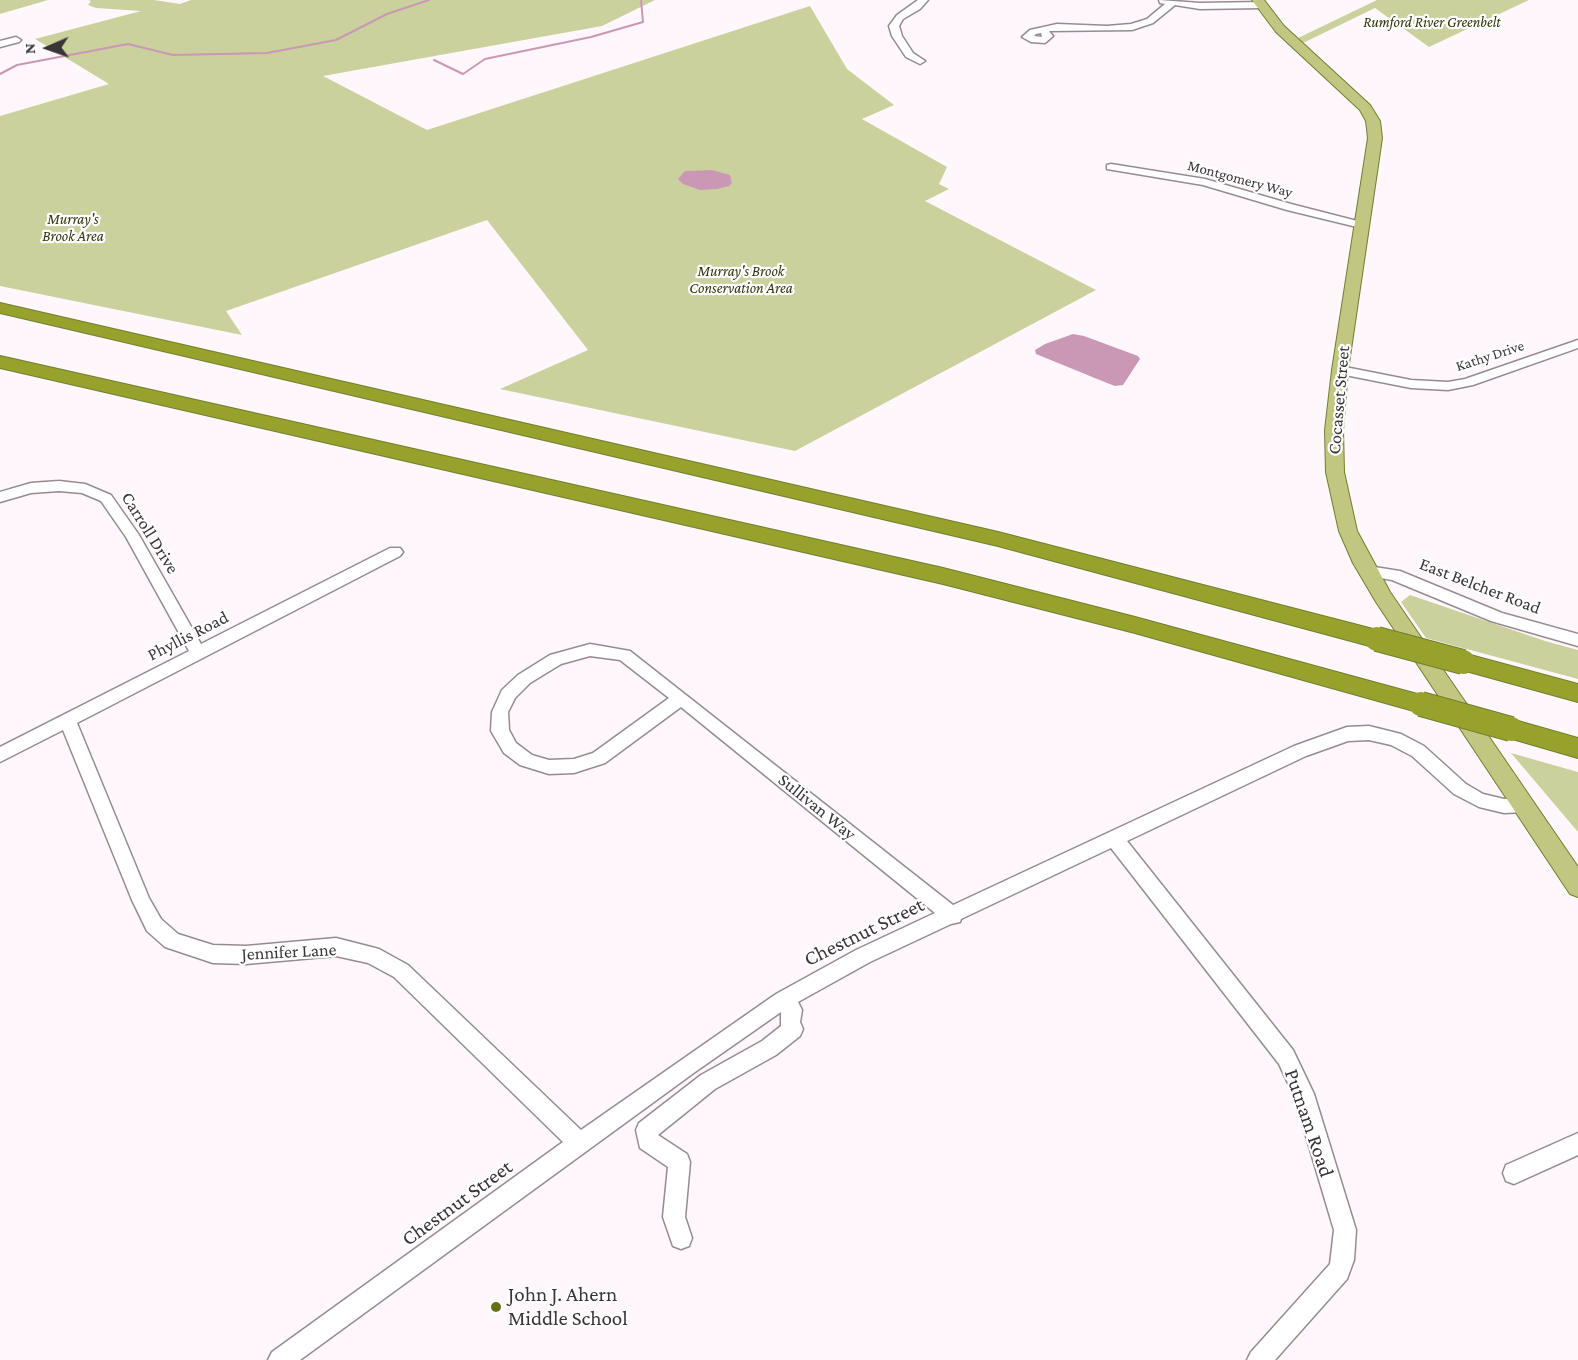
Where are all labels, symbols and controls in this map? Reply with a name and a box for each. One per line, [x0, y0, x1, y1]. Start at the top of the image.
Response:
park label: Rumford River Greenbelt [1363, 13, 1501, 31]
north arrow [18, 18, 78, 78]
text: N [21, 43, 38, 54]
street label: Montgomery Way [1185, 156, 1295, 202]
park label: Murray's Brook Area [42, 210, 104, 245]
park label: Murray's Brook Conservation Area [689, 262, 793, 297]
street label: Kathy Drive [1454, 337, 1526, 375]
street label: Cocasset Street [1323, 345, 1355, 455]
street label: Carroll Drive [116, 488, 184, 578]
street label: East Belcher Road [1416, 553, 1544, 619]
street label: Phyllis Road [144, 606, 232, 666]
street label: Sullivan Way [774, 769, 860, 845]
street label: Chestnut Street [800, 892, 928, 972]
street label: Jennifer Lane [241, 939, 337, 965]
street label: Putnam Road [1279, 1065, 1339, 1181]
street label: Chestnut Street [397, 1154, 517, 1252]
place label: John J. Ahern Middle School [508, 1282, 628, 1332]
marker: John J. Ahern Middle School [489, 1300, 503, 1314]

